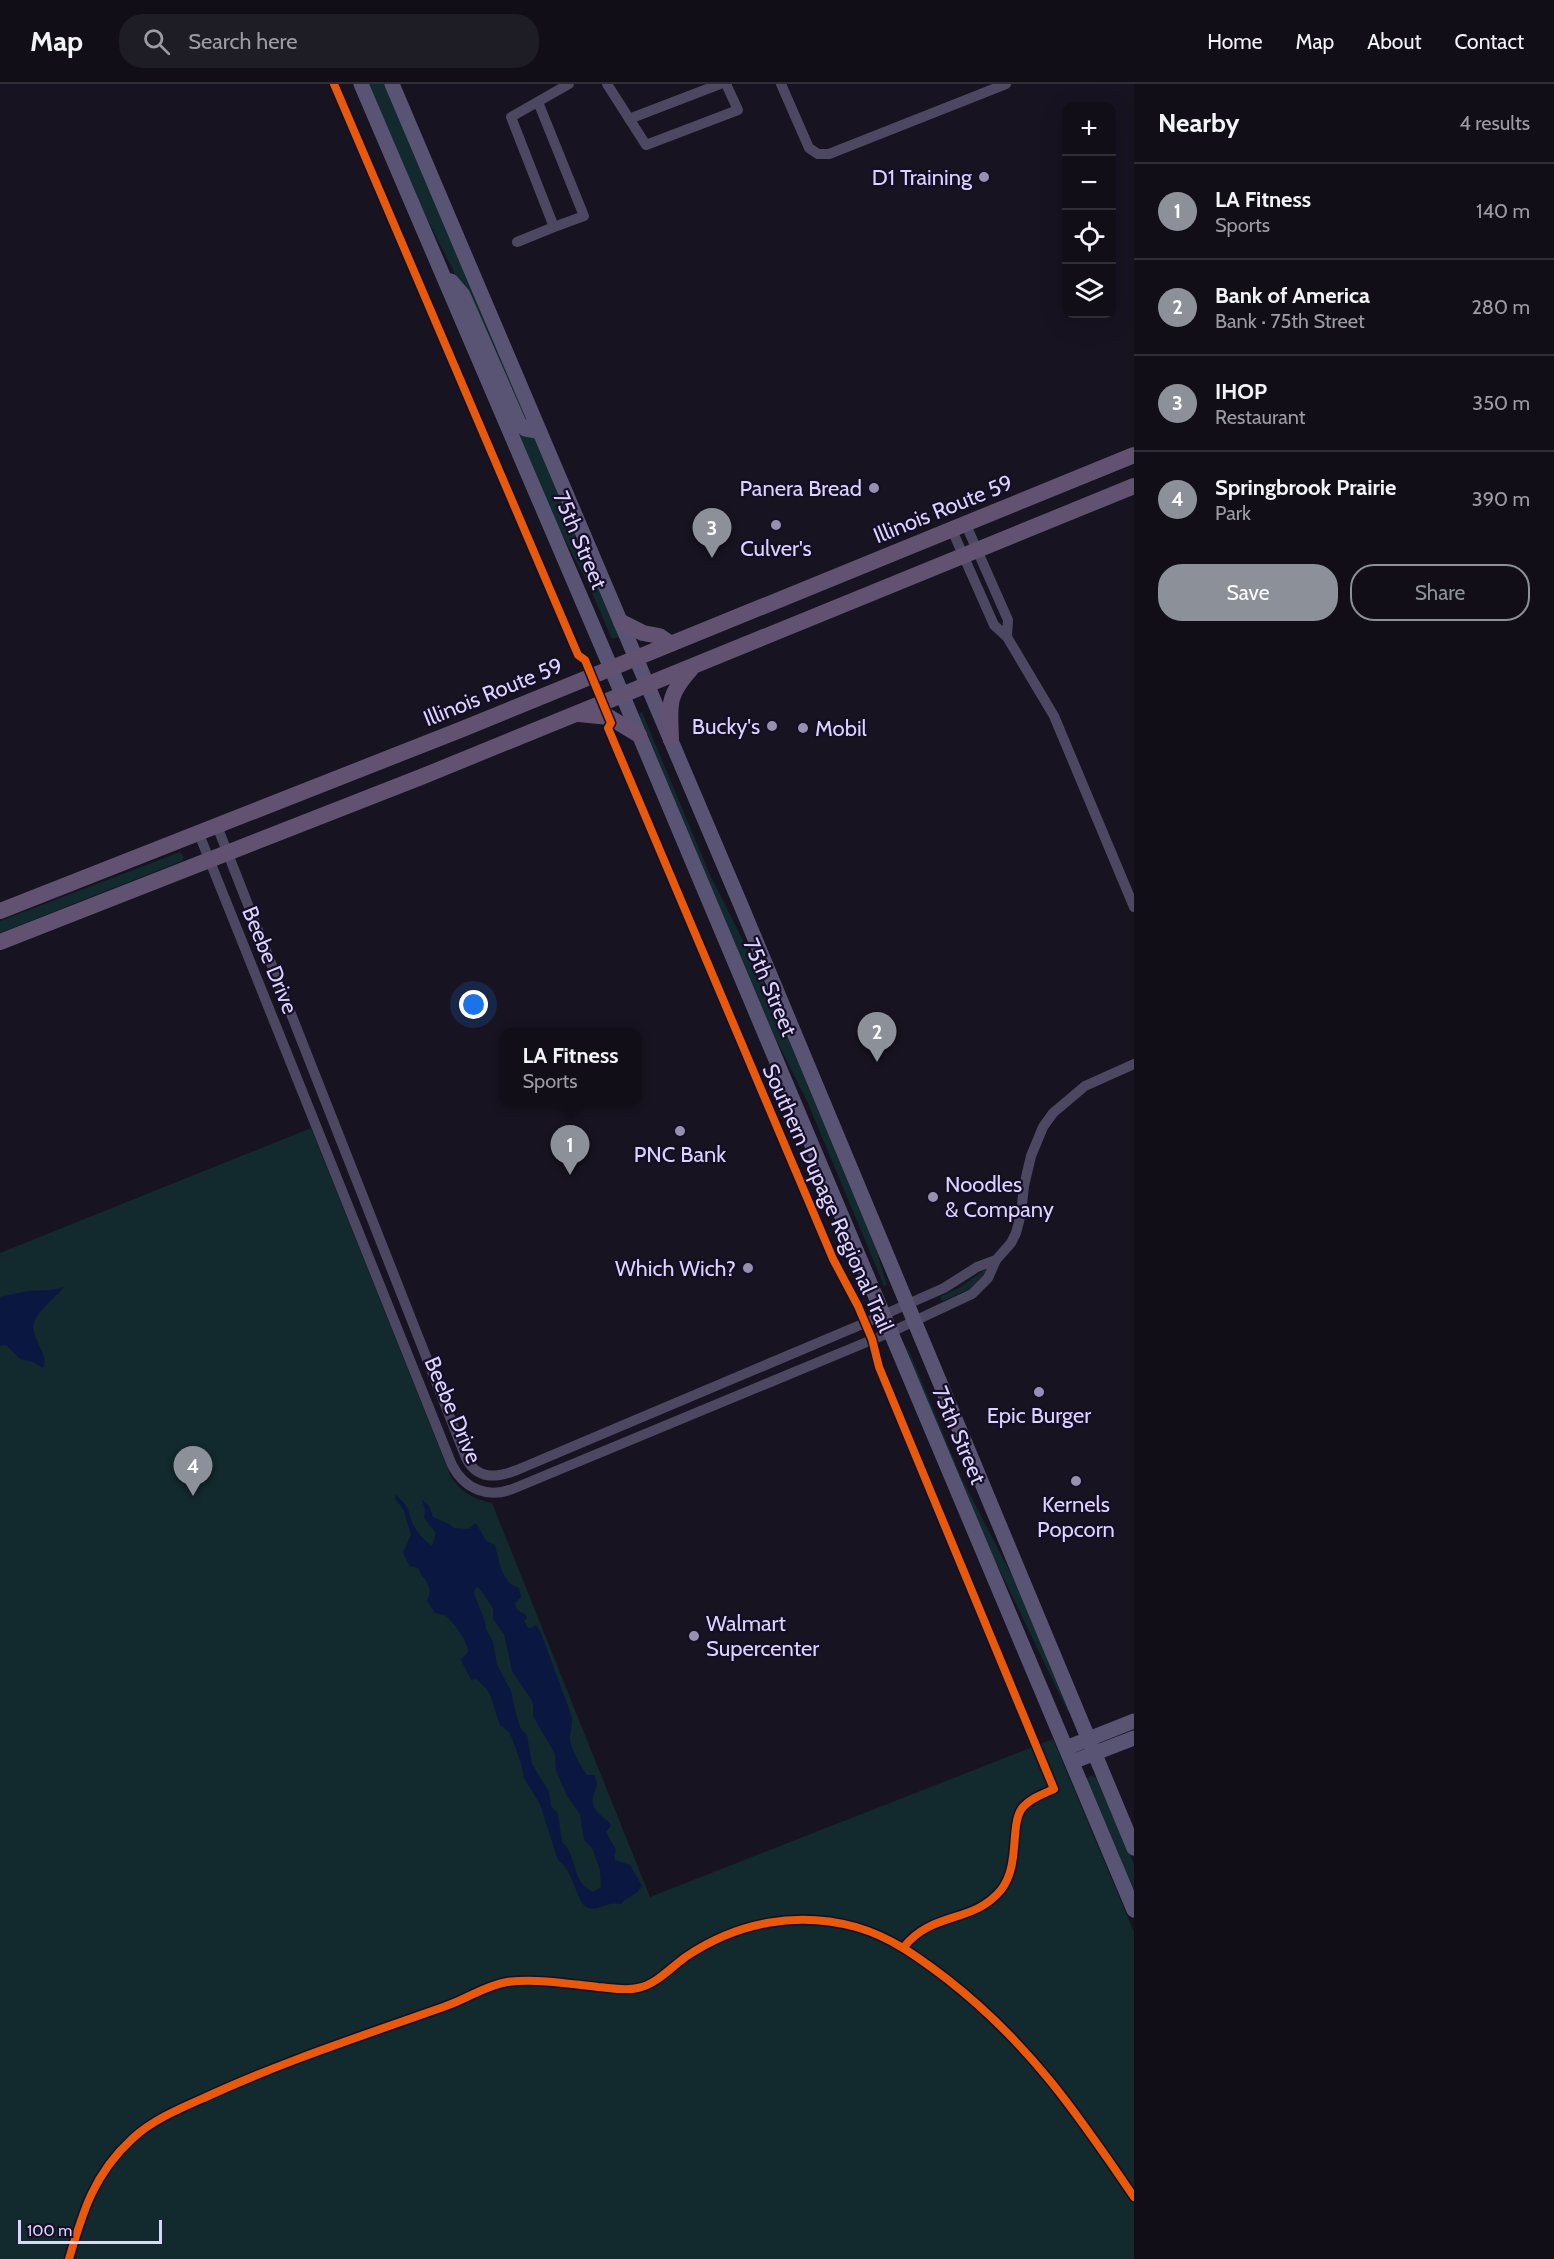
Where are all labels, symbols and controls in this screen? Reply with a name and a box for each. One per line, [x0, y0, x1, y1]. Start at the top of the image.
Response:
search box [119, 14, 539, 68]
text: Map [30, 24, 83, 58]
icon: search [140, 25, 173, 58]
text: Search here [188, 28, 297, 55]
text: Home [1207, 29, 1263, 54]
text: Map [1296, 29, 1334, 54]
text: About [1367, 29, 1421, 54]
text: Contact [1454, 29, 1524, 54]
map controls [1062, 102, 1116, 318]
button: + [1062, 102, 1116, 156]
text: Nearby [1158, 107, 1239, 139]
text: 4 results [1459, 111, 1530, 135]
button: − [1062, 156, 1116, 210]
place label: D1 Training [872, 164, 973, 191]
marker: D1 Training [977, 170, 991, 184]
text: LA Fitness [1215, 186, 1311, 213]
text: 1 [1174, 199, 1181, 223]
text: 140 m [1476, 199, 1530, 223]
button: locate [1062, 210, 1116, 264]
text: Sports [1215, 213, 1270, 237]
button: layers [1062, 264, 1116, 318]
text: Bank of America [1215, 282, 1370, 309]
text: 2 [1172, 295, 1183, 319]
text: 280 m [1471, 295, 1530, 319]
text: Bank · 75th Street [1215, 309, 1365, 333]
text: IHOP [1215, 378, 1267, 405]
text: 3 [1172, 391, 1183, 415]
text: 350 m [1472, 391, 1530, 415]
text: Restaurant [1215, 405, 1306, 429]
street label: Illinois Route 59 [869, 469, 1017, 549]
text: Springbrook Prairie [1215, 474, 1396, 501]
place label: Panera Bread [740, 475, 862, 502]
marker: Panera Bread [867, 481, 881, 495]
street label: 75th Street [547, 487, 613, 594]
text: 4 [1171, 487, 1184, 511]
text: 390 m [1472, 487, 1530, 511]
text: Park [1215, 501, 1251, 525]
pin: 3 [692, 508, 732, 558]
marker: Culver's [769, 518, 783, 532]
place label: Culver's [740, 535, 812, 562]
button: Save [1158, 564, 1338, 621]
button: Share [1350, 564, 1530, 621]
street label: Illinois Route 59 [419, 652, 567, 732]
place label: Bucky's [692, 713, 760, 740]
place label: Mobil [815, 715, 868, 742]
marker: Bucky's [765, 719, 779, 733]
marker: Mobil [796, 721, 810, 735]
street label: Beebe Drive [236, 902, 304, 1018]
street label: 75th Street [737, 934, 803, 1041]
your location [459, 990, 488, 1019]
pin: 2 [858, 1012, 896, 1062]
popup [500, 1028, 641, 1106]
text: LA Fitness [522, 1042, 619, 1069]
street label: Southern Dupage Regional Trail [757, 1060, 900, 1337]
text: Sports [522, 1069, 578, 1093]
marker: PNC Bank [673, 1124, 687, 1138]
pin: 1 [550, 1126, 590, 1175]
place label: PNC Bank [634, 1141, 726, 1168]
place label: Noodles & Company [945, 1171, 1054, 1223]
marker: Noodles & Company [926, 1190, 940, 1204]
place label: Which Wich? [615, 1255, 736, 1282]
marker: Which Wich? [741, 1261, 755, 1275]
street label: Beebe Drive [418, 1353, 488, 1467]
street label: 75th Street [926, 1382, 992, 1489]
marker: Epic Burger [1032, 1385, 1046, 1399]
place label: Epic Burger [987, 1402, 1091, 1429]
pin: 4 [174, 1446, 212, 1496]
marker: Kernels Popcorn [1069, 1474, 1083, 1488]
place label: Kernels Popcorn [1037, 1491, 1115, 1543]
place label: Walmart Supercenter [706, 1610, 819, 1662]
marker: Walmart Supercenter [687, 1629, 701, 1643]
scale bar [18, 2217, 162, 2244]
text: 100 m [27, 2221, 72, 2240]

